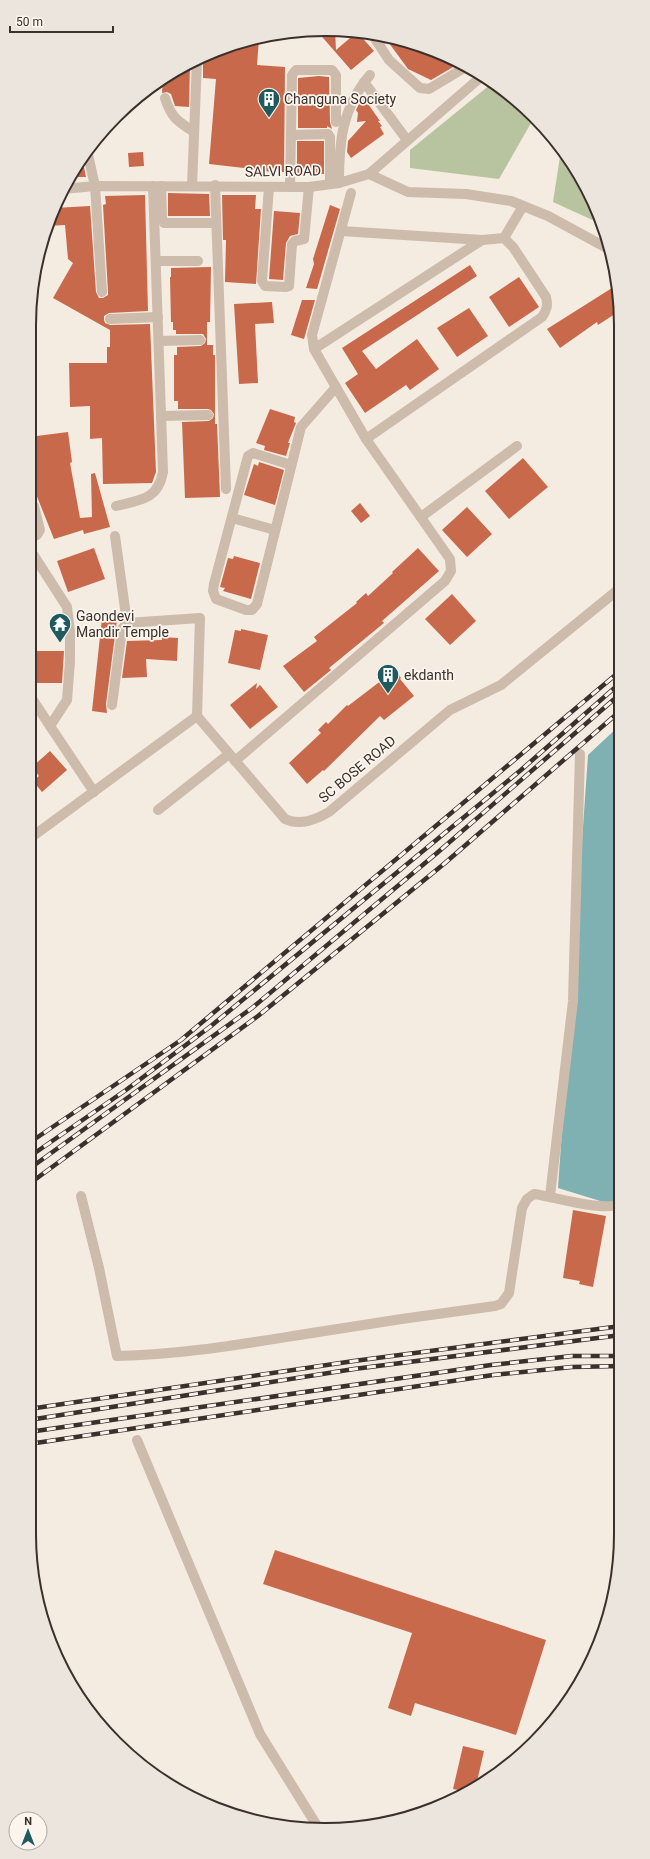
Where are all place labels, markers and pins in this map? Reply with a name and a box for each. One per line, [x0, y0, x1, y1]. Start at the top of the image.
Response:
building icon: Changuna Society [256, 86, 282, 119]
place label: Changuna Society [284, 91, 397, 107]
place label: Gaondevi Mandir Temple [76, 608, 169, 640]
temple icon: Gaondevi Mandir Temple [47, 611, 73, 644]
building icon: ekdanth [375, 662, 401, 695]
place label: ekdanth [404, 667, 454, 683]

